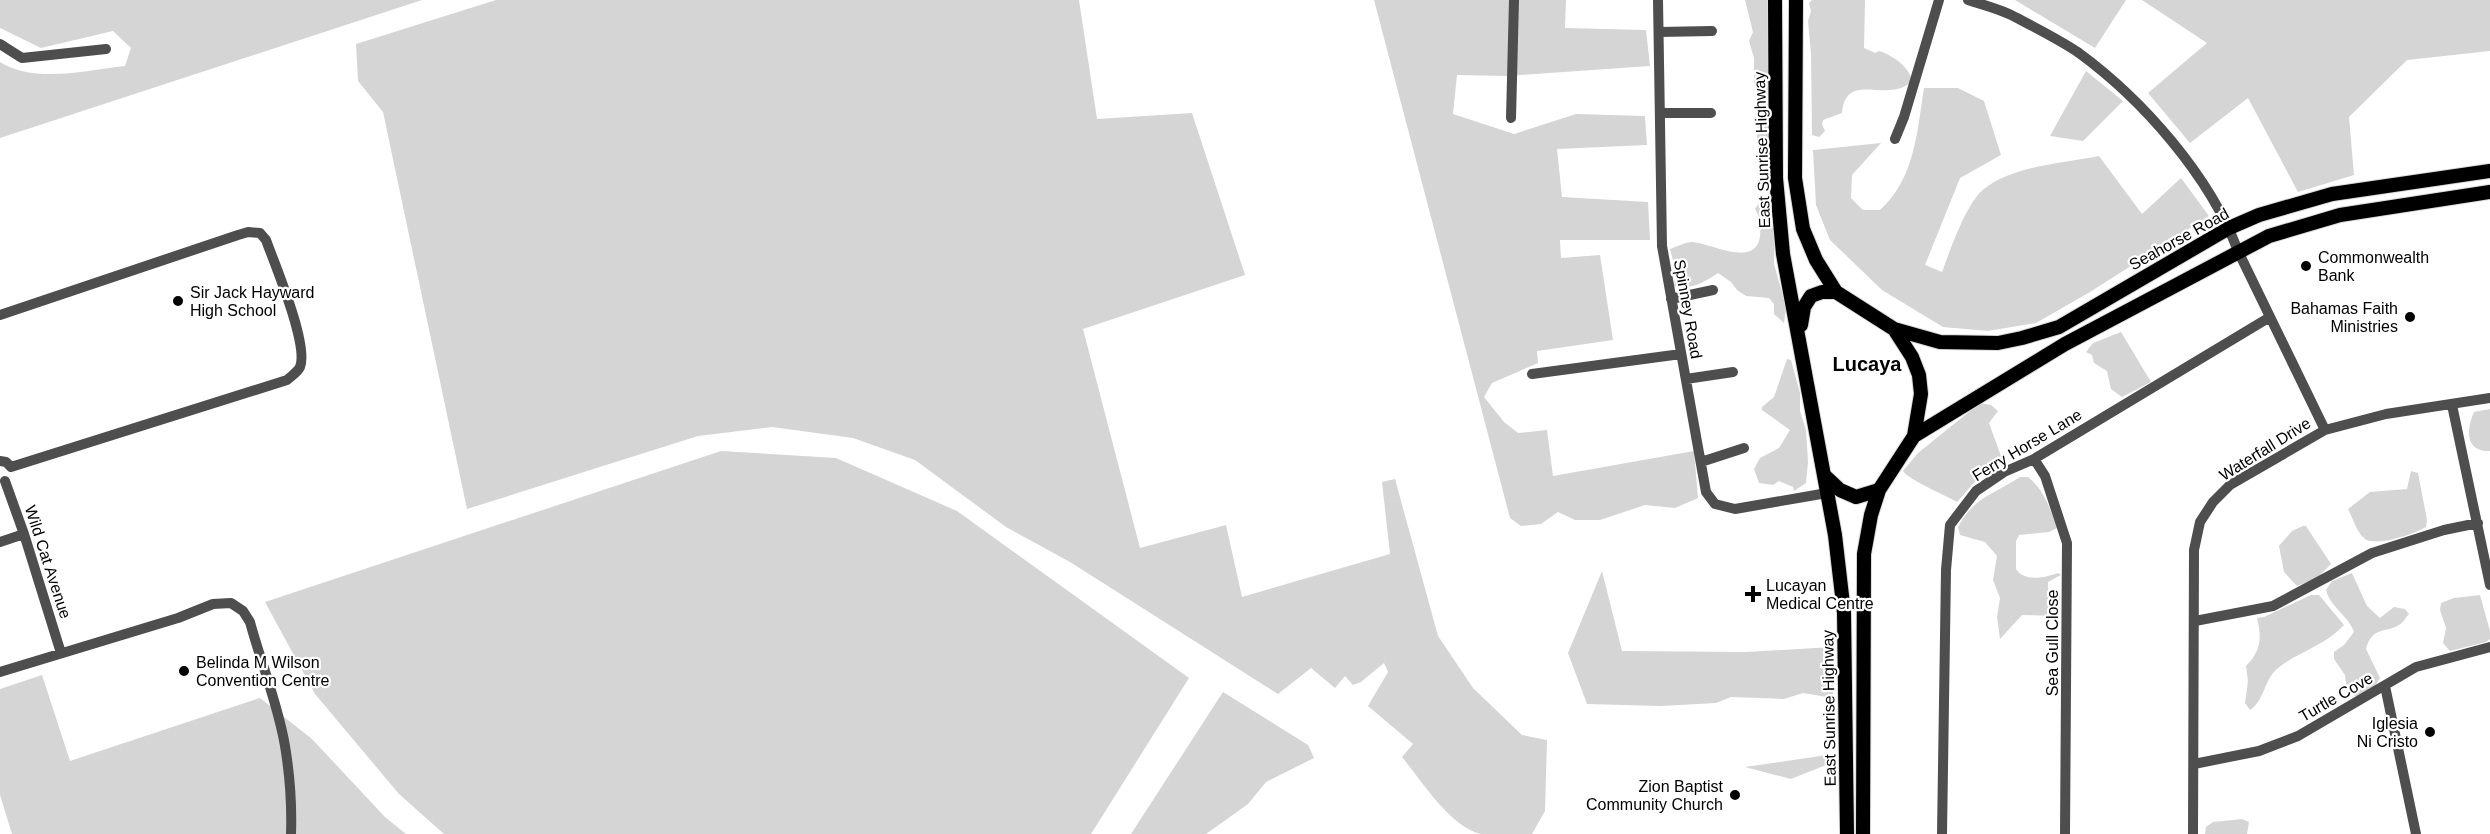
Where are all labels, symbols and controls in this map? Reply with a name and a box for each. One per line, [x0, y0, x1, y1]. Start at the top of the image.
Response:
street label: East Sunrise Highway [1751, 71, 1773, 229]
street label: Seahorse Road [2126, 205, 2232, 273]
place label: Commonwealth Bank [2318, 249, 2429, 284]
street label: Spinney Road [1671, 258, 1705, 360]
marker: Commonwealth Bank [2299, 259, 2313, 273]
place label: Sir Jack Hayward High School [190, 284, 314, 319]
marker: Sir Jack Hayward High School [171, 294, 185, 308]
place label: Bahamas Faith Ministries [2290, 300, 2398, 335]
marker: Bahamas Faith Ministries [2403, 310, 2417, 324]
district label: Lucaya [1833, 353, 1902, 375]
street label: Ferry Horse Lane [1969, 406, 2085, 484]
street label: Waterfall Drive [2216, 414, 2314, 484]
street label: Wild Cat Avenue [22, 503, 74, 621]
place label: Lucayan Medical Centre [1766, 577, 1874, 612]
marker: Lucayan Medical Centre [1744, 585, 1762, 603]
street label: Sea Gull Close [2044, 590, 2061, 696]
street label: East Sunrise Highway [1819, 630, 1839, 786]
place label: Belinda M Wilson Convention Centre [196, 654, 330, 689]
marker: Belinda M Wilson Convention Centre [177, 664, 191, 678]
street label: Turtle Cove [2296, 669, 2376, 725]
place label: Iglesia Ni Cristo [2357, 715, 2418, 750]
marker: Iglesia Ni Cristo [2423, 725, 2437, 739]
place label: Zion Baptist Community Church [1586, 778, 1724, 813]
marker: Zion Baptist Community Church [1728, 788, 1742, 802]

